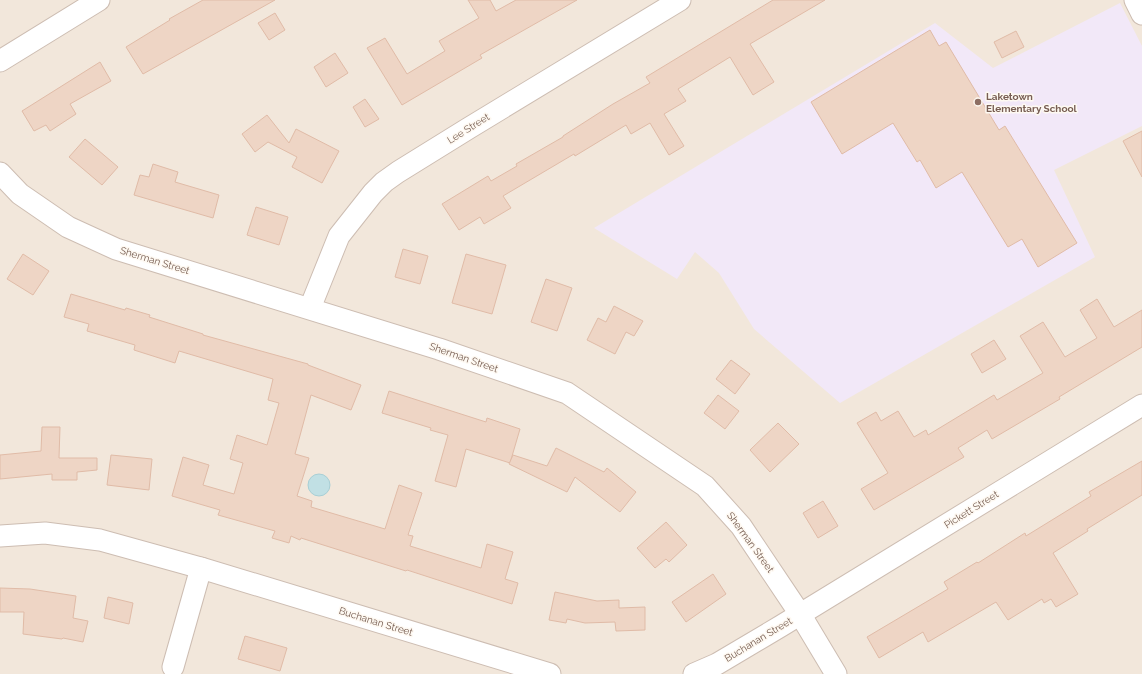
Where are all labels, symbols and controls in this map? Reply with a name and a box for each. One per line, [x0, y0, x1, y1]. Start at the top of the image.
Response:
place label: Laketown Elementary School [986, 91, 1078, 114]
marker: Laketown Elementary School [973, 97, 983, 107]
street label: Lee Street [445, 111, 492, 146]
street label: Sherman Street [119, 245, 192, 276]
street label: Sherman Street [428, 341, 500, 375]
street label: Pickett Street [942, 488, 1001, 530]
street label: Sherman Street [725, 510, 777, 575]
street label: Buchanan Street [338, 605, 415, 638]
street label: Buchanan Street [723, 615, 795, 664]

